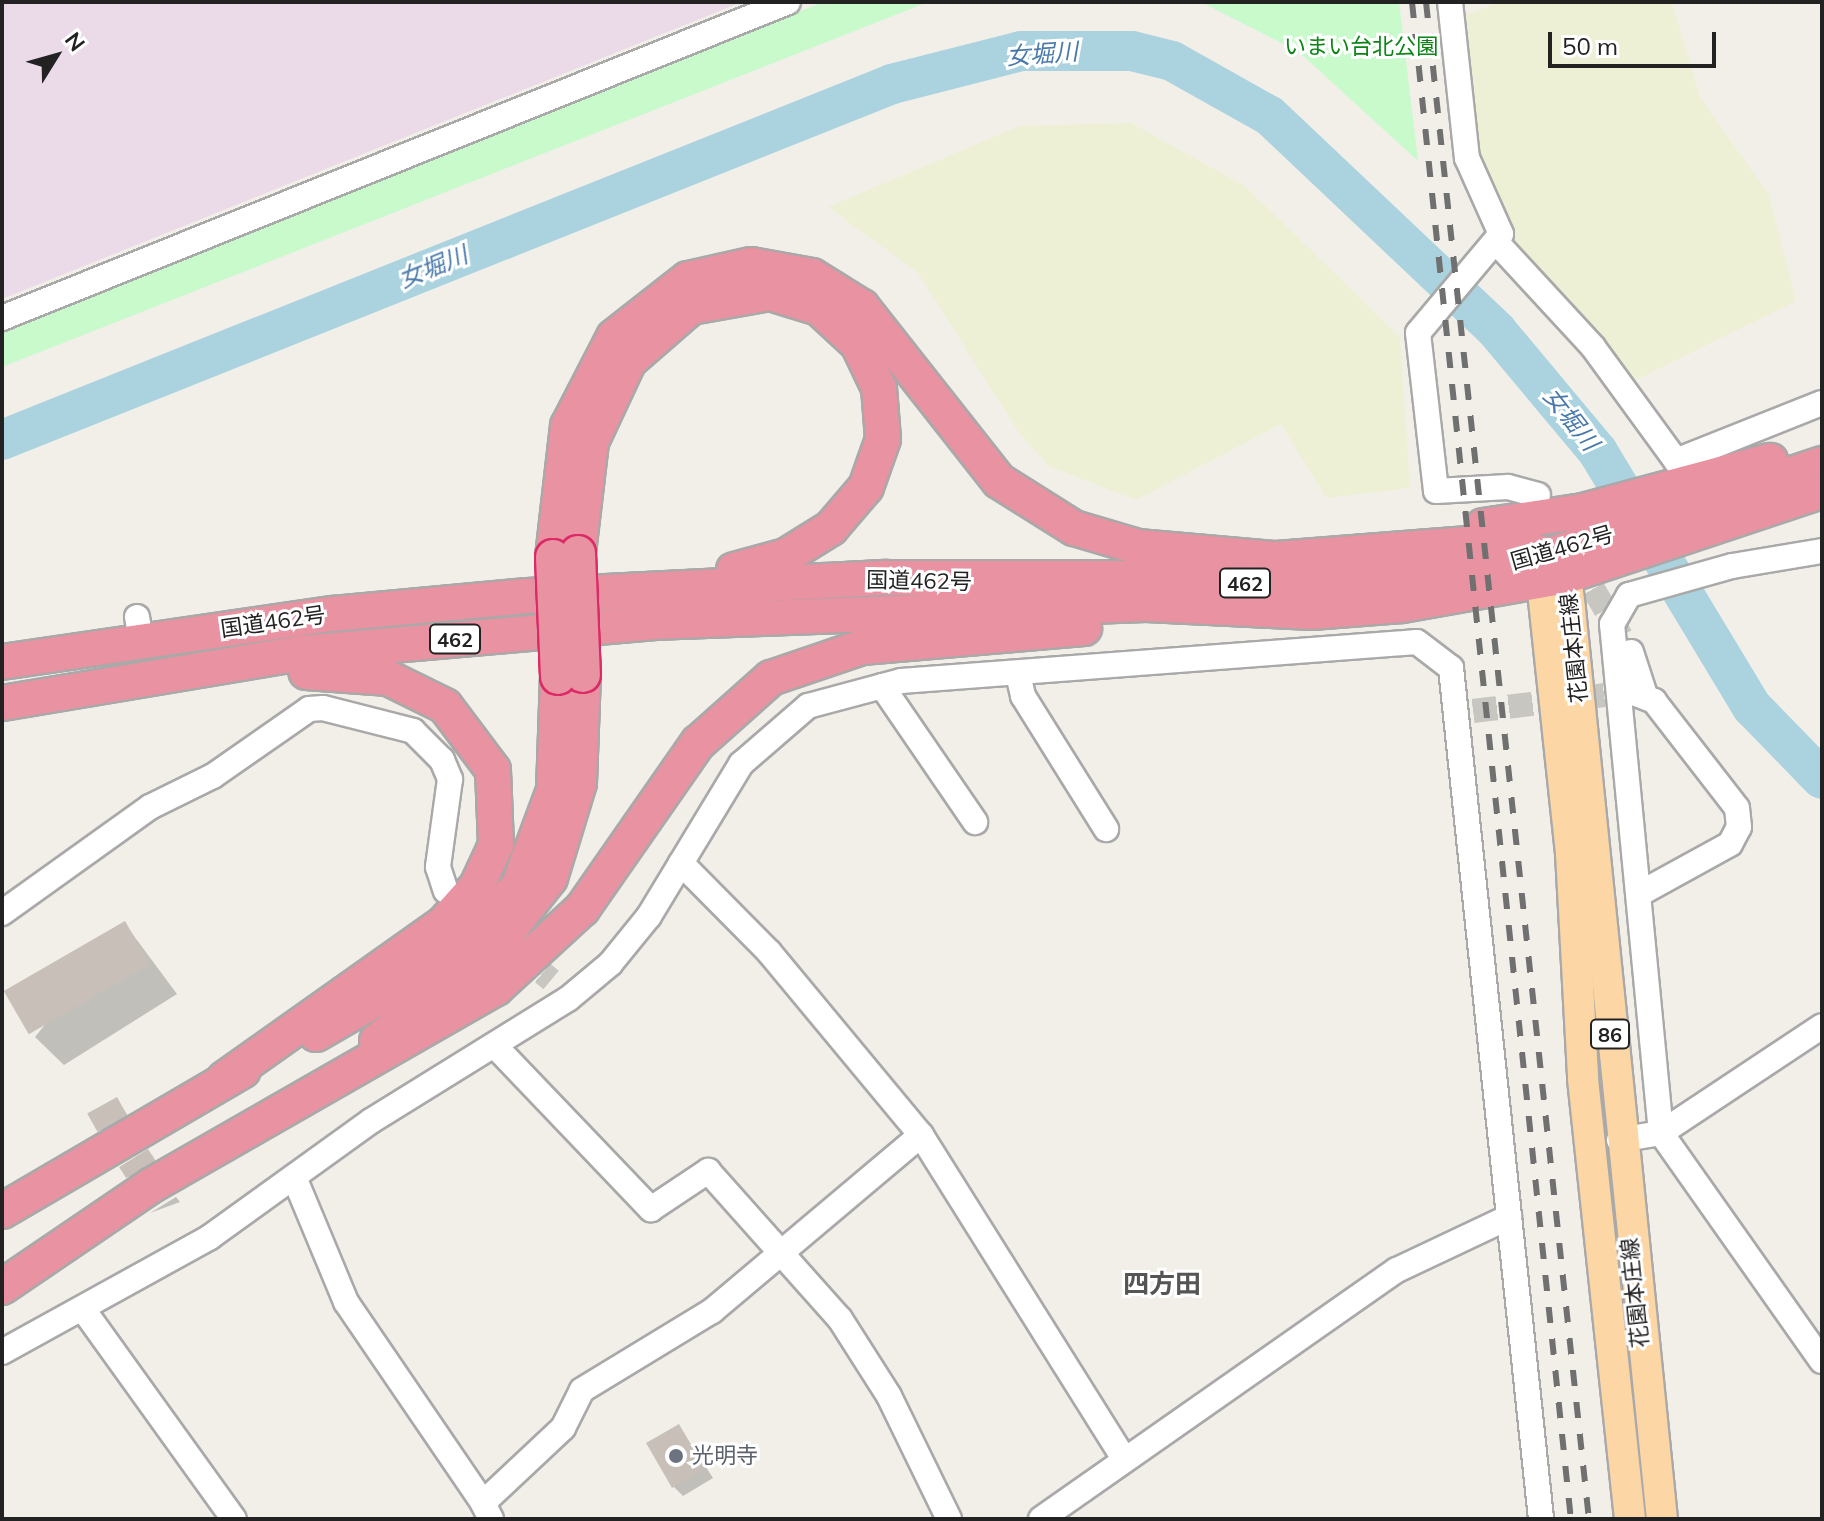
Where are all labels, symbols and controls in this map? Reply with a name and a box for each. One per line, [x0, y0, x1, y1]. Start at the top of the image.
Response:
north arrow [16, 16, 96, 96]
scale bar [1552, 16, 1720, 66]
text: N [59, 26, 91, 57]
text: 50 m [1562, 31, 1618, 61]
park label: いまい台北公園 [1284, 34, 1438, 60]
water label: 女堀川 [1005, 37, 1079, 71]
water label: 女堀川 [394, 240, 472, 294]
water label: 女堀川 [1537, 382, 1605, 456]
street label: 国道462号 [1508, 521, 1616, 575]
street label: 国道462号 [866, 567, 972, 595]
road number: 462 [1219, 567, 1271, 599]
street label: 花園本庄線 [1555, 592, 1593, 704]
street label: 国道462号 [219, 602, 327, 642]
road number: 462 [429, 623, 481, 655]
road number: 86 [1590, 1018, 1630, 1050]
street label: 花園本庄線 [1616, 1237, 1654, 1349]
district label: 四方田 [1123, 1268, 1201, 1300]
place label: 光明寺 [692, 1443, 758, 1469]
marker: 光明寺 [667, 1447, 685, 1465]

